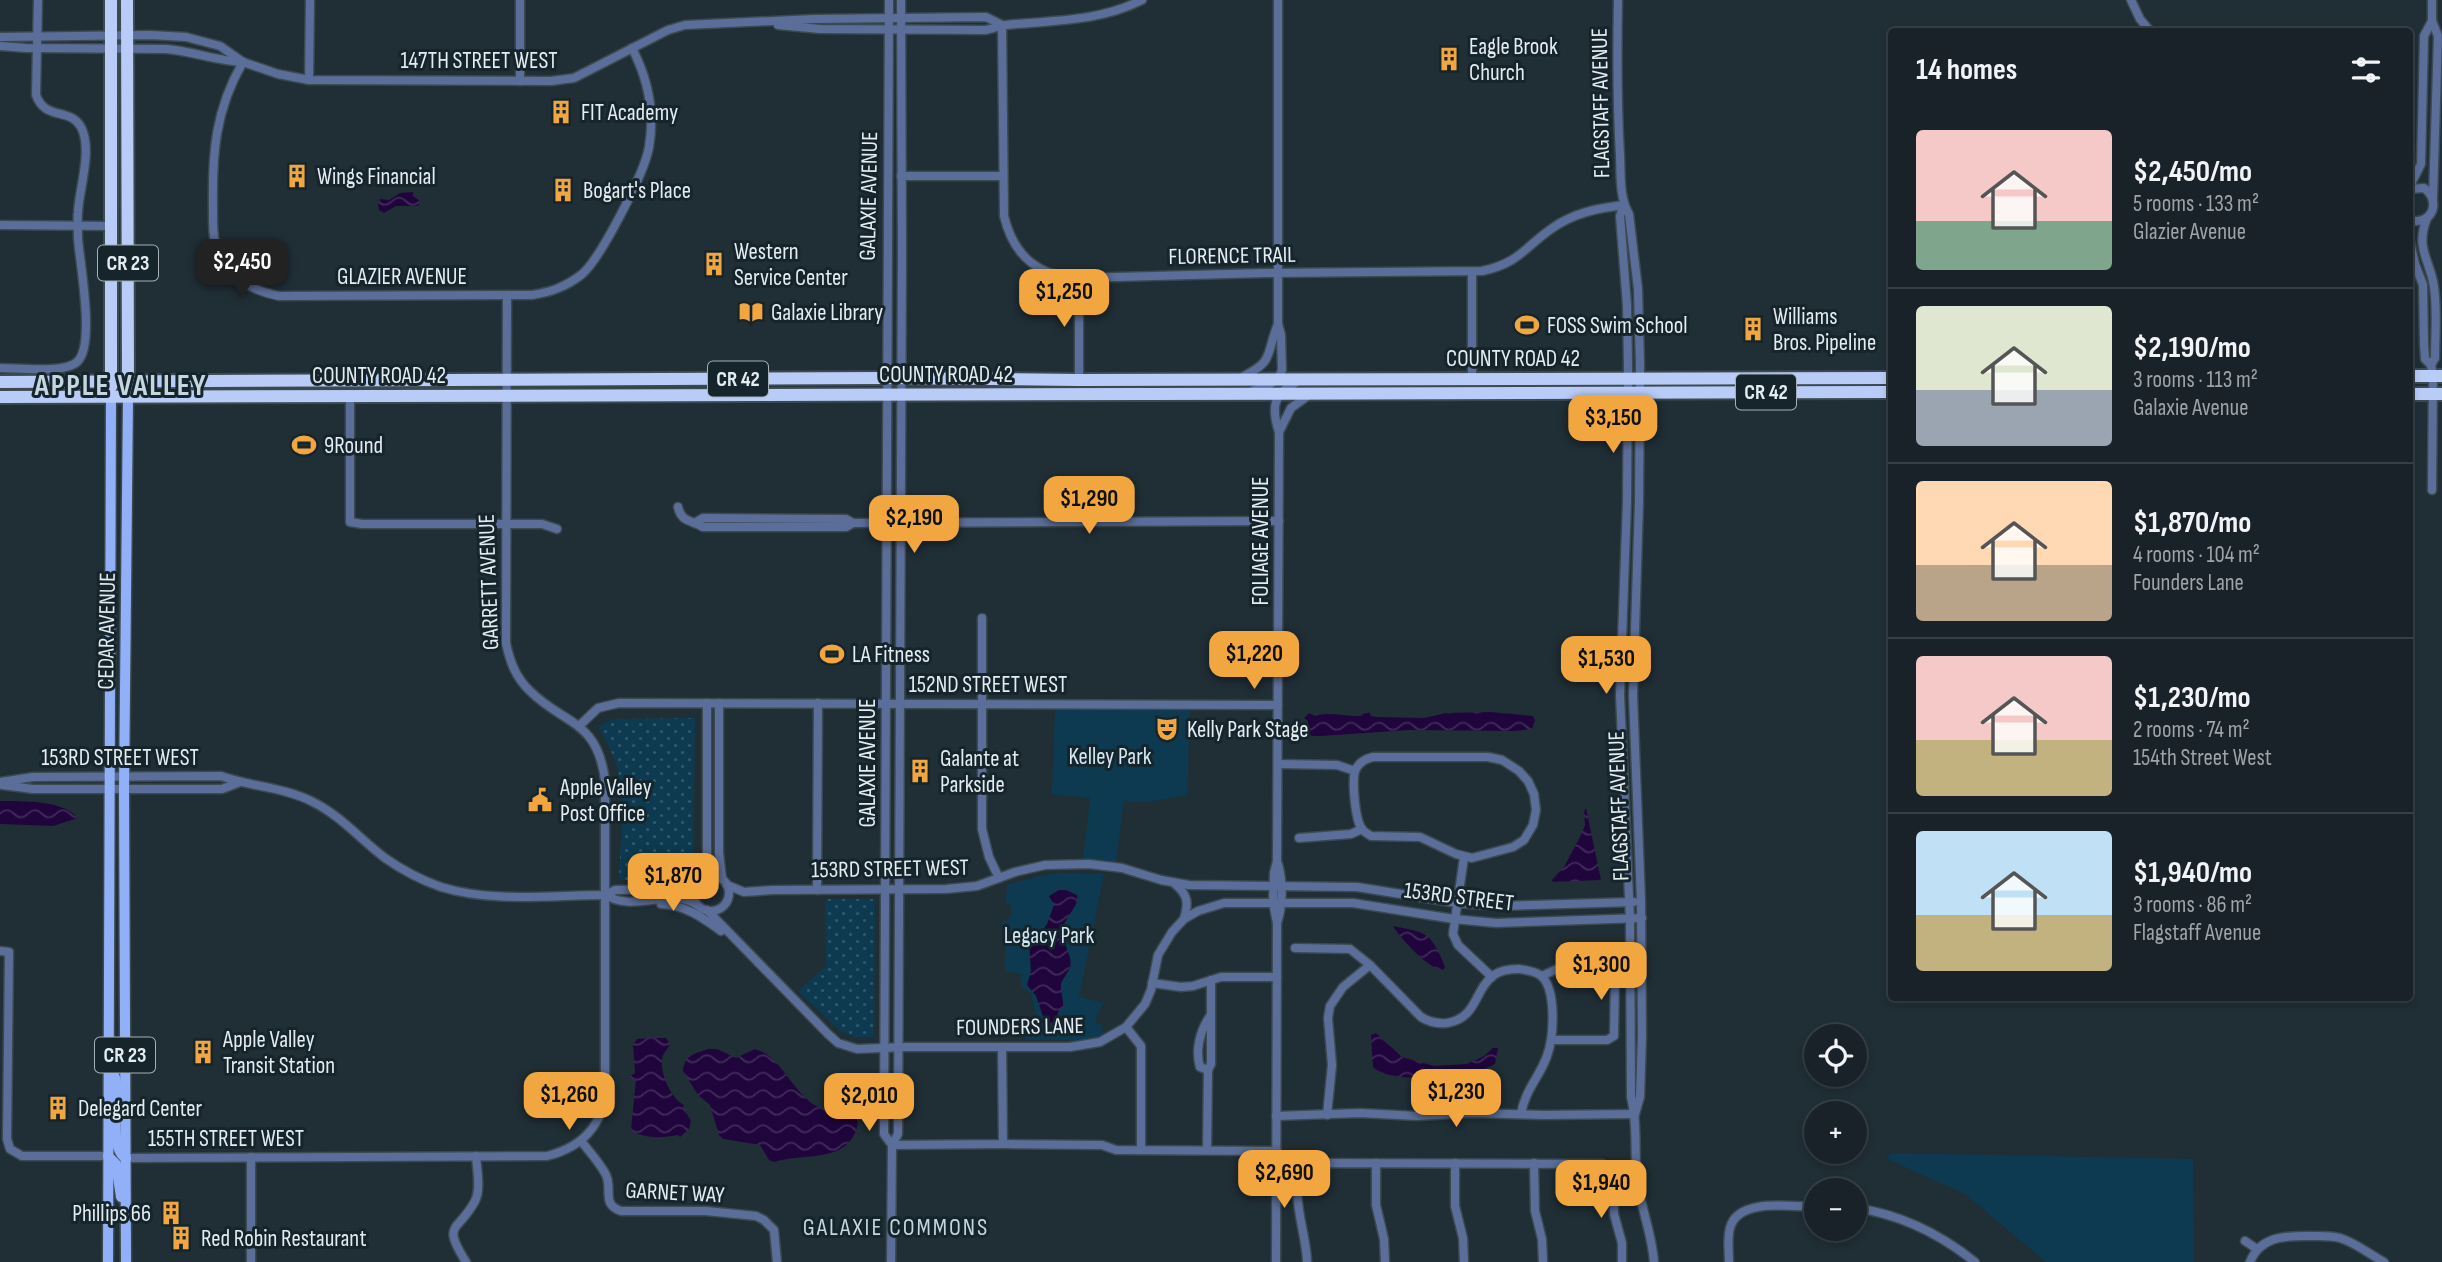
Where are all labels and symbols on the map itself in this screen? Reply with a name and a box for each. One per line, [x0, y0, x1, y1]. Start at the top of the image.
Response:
street label: FLAGSTAFF AVENUE [1586, 28, 1616, 178]
place label: Eagle Brook Church [1469, 33, 1558, 87]
building icon: Eagle Brook Church [1435, 45, 1463, 73]
street label: 147TH STREET WEST [400, 47, 558, 75]
building icon: FIT Academy [547, 98, 575, 126]
place label: FIT Academy [581, 99, 678, 127]
street label: GALAXIE AVENUE [854, 131, 884, 261]
building icon: Wings Financial [283, 162, 311, 190]
place label: Wings Financial [317, 163, 436, 191]
building icon: Bogart's Place [549, 176, 577, 204]
place label: Bogart's Place [583, 177, 691, 205]
place label: Western Service Center [734, 238, 848, 292]
pin: $2,450 [185, 240, 299, 299]
street label: FLORENCE TRAIL [1168, 241, 1296, 271]
road number: CR 23 [98, 246, 158, 280]
building icon: Western Service Center [700, 250, 728, 278]
street label: GLAZIER AVENUE [337, 263, 467, 291]
pin: $1,250 [1007, 270, 1121, 329]
library icon: Galaxie Library [737, 298, 765, 326]
place label: Galaxie Library [771, 299, 883, 327]
place label: Williams Bros. Pipeline [1773, 303, 1876, 357]
sports icon: FOSS Swim School [1513, 311, 1541, 339]
place label: FOSS Swim School [1547, 312, 1688, 340]
building icon: Williams Bros. Pipeline [1739, 315, 1767, 343]
street label: COUNTY ROAD 42 [1446, 345, 1580, 373]
street label: COUNTY ROAD 42 [879, 361, 1013, 389]
street label: COUNTY ROAD 42 [312, 362, 446, 390]
road number: CR 42 [708, 362, 768, 396]
district label: APPLE VALLEY [33, 368, 208, 404]
road number: CR 42 [1736, 374, 1796, 410]
pin: $3,150 [1556, 396, 1670, 455]
sports icon: 9Round [290, 431, 318, 459]
place label: 9Round [324, 432, 383, 460]
pin: $1,290 [1032, 476, 1146, 536]
street label: FOLIAGE AVENUE [1247, 476, 1275, 606]
pin: $2,190 [857, 496, 971, 555]
street label: GARRETT AVENUE [473, 513, 505, 650]
street label: CEDAR AVENUE [92, 572, 122, 690]
pin: $1,220 [1197, 632, 1311, 691]
pin: $1,530 [1549, 636, 1663, 696]
sports icon: LA Fitness [818, 640, 846, 668]
place label: LA Fitness [852, 641, 930, 669]
street label: 152ND STREET WEST [909, 671, 1067, 699]
street label: GALAXIE AVENUE [854, 698, 882, 828]
theatre icon: Kelly Park Stage [1153, 715, 1181, 743]
place label: Kelly Park Stage [1187, 716, 1309, 744]
street label: FLAGSTAFF AVENUE [1602, 730, 1636, 882]
park label: Kelley Park [1068, 743, 1152, 771]
street label: 153RD STREET WEST [41, 744, 199, 772]
place label: Galante at Parkside [940, 745, 1019, 799]
building icon: Galante at Parkside [906, 757, 934, 785]
place label: Apple Valley Post Office [559, 774, 652, 828]
public building icon: Apple Valley Post Office [526, 786, 554, 814]
pin: $1,870 [616, 853, 730, 913]
street label: 153RD STREET WEST [811, 854, 969, 884]
street label: 153RD STREET [1402, 876, 1515, 918]
park label: Legacy Park [1004, 922, 1094, 950]
pin: $1,300 [1544, 942, 1658, 1002]
street label: FOUNDERS LANE [956, 1012, 1084, 1042]
place label: Apple Valley Transit Station [222, 1026, 335, 1080]
road number: CR 23 [95, 1038, 155, 1072]
building icon: Apple Valley Transit Station [189, 1038, 217, 1066]
pin: $1,230 [1399, 1070, 1513, 1129]
pin: $1,260 [512, 1072, 626, 1132]
pin: $2,010 [812, 1074, 926, 1133]
building icon: Delegard Center [44, 1094, 72, 1122]
place label: Delegard Center [78, 1095, 203, 1123]
street label: 155TH STREET WEST [148, 1125, 304, 1153]
pin: $2,690 [1227, 1150, 1341, 1210]
pin: $1,940 [1544, 1160, 1658, 1220]
street label: GARNET WAY [625, 1176, 726, 1210]
building icon: Phillips 66 [157, 1199, 185, 1227]
place label: Phillips 66 [72, 1200, 151, 1228]
district label: GALAXIE COMMONS [803, 1213, 989, 1242]
building icon: Red Robin Restaurant [167, 1224, 195, 1252]
place label: Red Robin Restaurant [201, 1225, 366, 1253]

